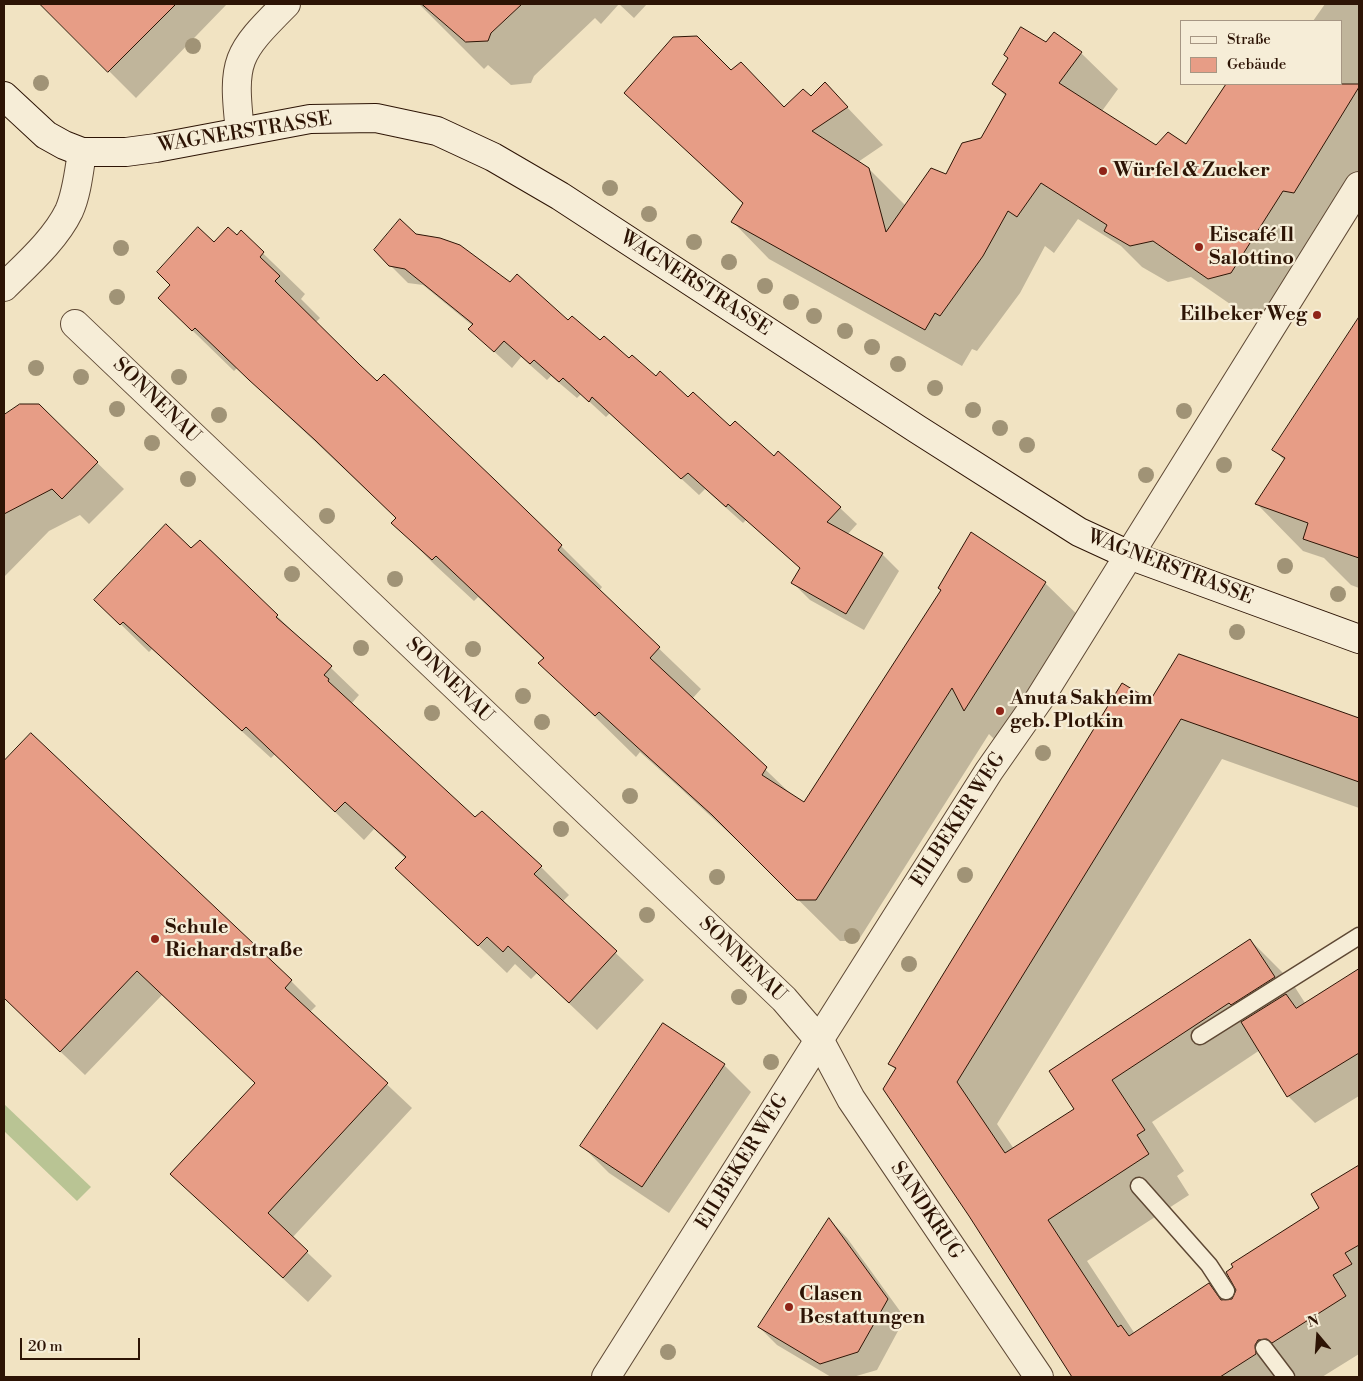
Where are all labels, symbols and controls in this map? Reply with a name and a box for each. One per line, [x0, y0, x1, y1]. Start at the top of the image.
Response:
legend [1180, 20, 1343, 85]
text: Straße [1227, 30, 1271, 49]
text: Gebäude [1227, 55, 1286, 74]
street label: WAGNERSTRASSE [156, 107, 334, 159]
place label: Würfel & Zucker [1113, 159, 1270, 183]
marker: Würfel & Zucker [1097, 165, 1109, 177]
place label: Eiscafé Il Salottino [1209, 224, 1294, 271]
street label: WAGNERSTRASSE [615, 226, 775, 342]
marker: Eiscafé Il Salottino [1193, 241, 1205, 253]
place label: Eilbeker Weg [1180, 303, 1307, 327]
marker: Eilbeker Weg [1311, 309, 1323, 321]
street label: SONNENAU [107, 353, 205, 449]
street label: WAGNERSTRASSE [1084, 525, 1256, 611]
street label: SONNENAU [400, 633, 498, 729]
place label: Anuta Sakheim geb. Plotkin [1010, 687, 1153, 734]
marker: Anuta Sakheim geb. Plotkin [994, 705, 1006, 717]
street label: EILBEKER WEG [907, 748, 1011, 892]
street label: SONNENAU [693, 912, 791, 1008]
place label: Schule Richardstraße [165, 916, 303, 963]
marker: Schule Richardstraße [149, 933, 161, 945]
street label: EILBEKER WEG [692, 1090, 794, 1234]
street label: SANDKRUG [885, 1158, 967, 1264]
place label: Clasen Bestattungen [799, 1283, 925, 1330]
marker: Clasen Bestattungen [783, 1301, 795, 1313]
north arrow [1293, 1311, 1343, 1361]
text: N [1305, 1311, 1321, 1332]
scale bar [22, 1328, 142, 1360]
text: 20 m [28, 1337, 63, 1356]

